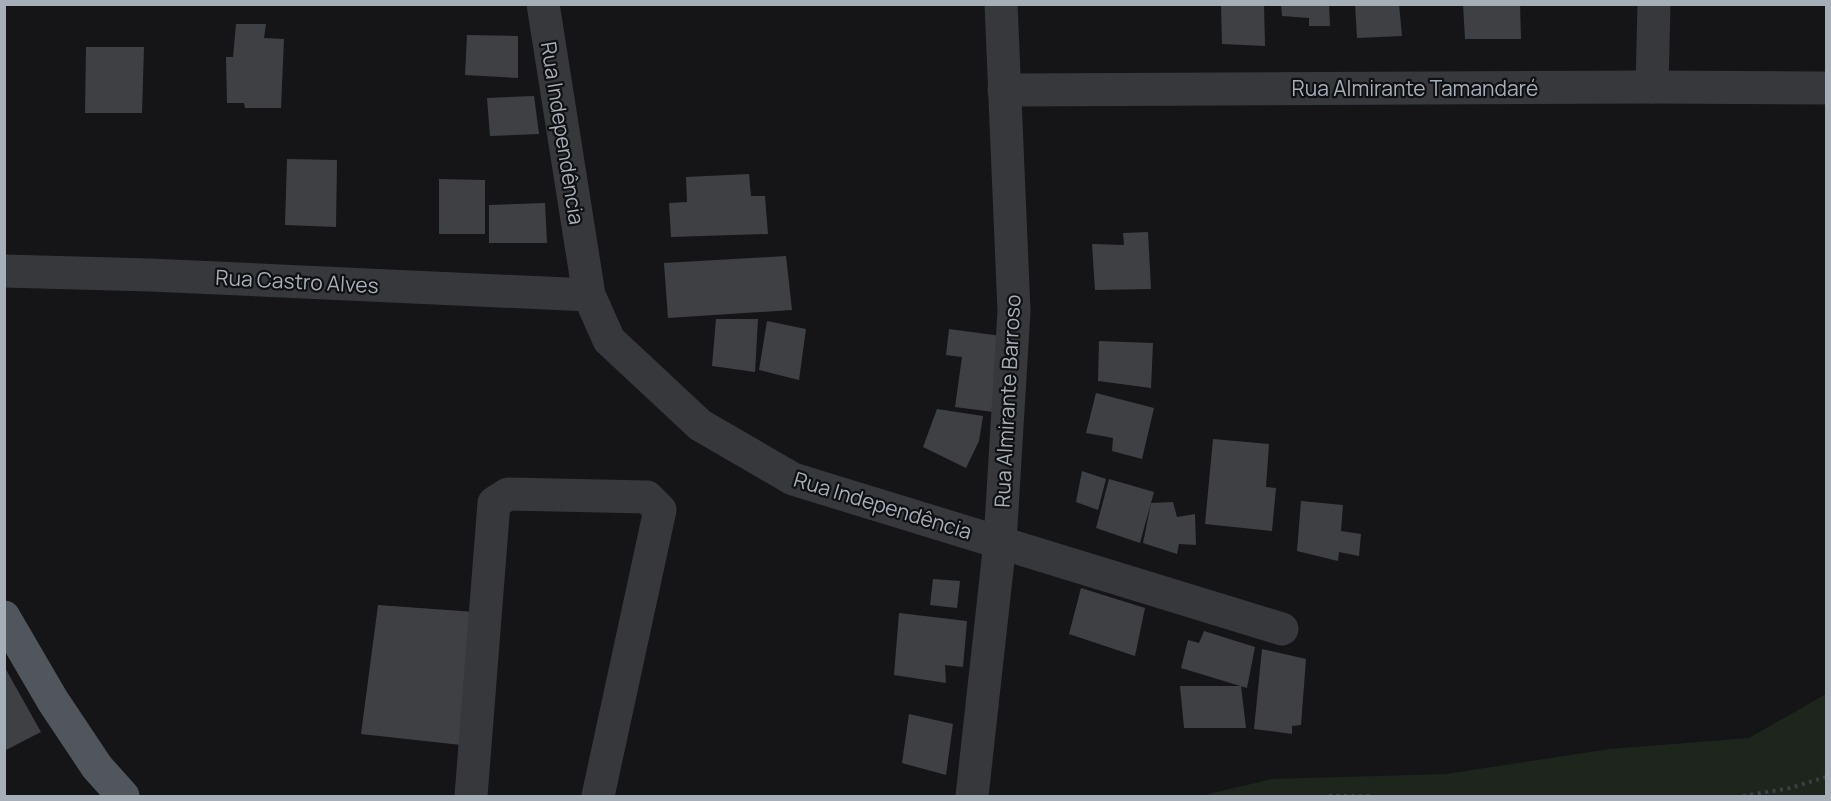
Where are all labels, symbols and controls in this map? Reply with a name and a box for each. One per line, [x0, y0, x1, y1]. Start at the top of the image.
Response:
street label: Rua Independência [535, 40, 591, 226]
street label: Rua Almirante Tamandaré [1292, 74, 1538, 102]
street label: Rua Castro Alves [215, 263, 379, 299]
street label: Rua Almirante Barroso [987, 294, 1027, 508]
street label: Rua Independência [791, 465, 975, 545]

